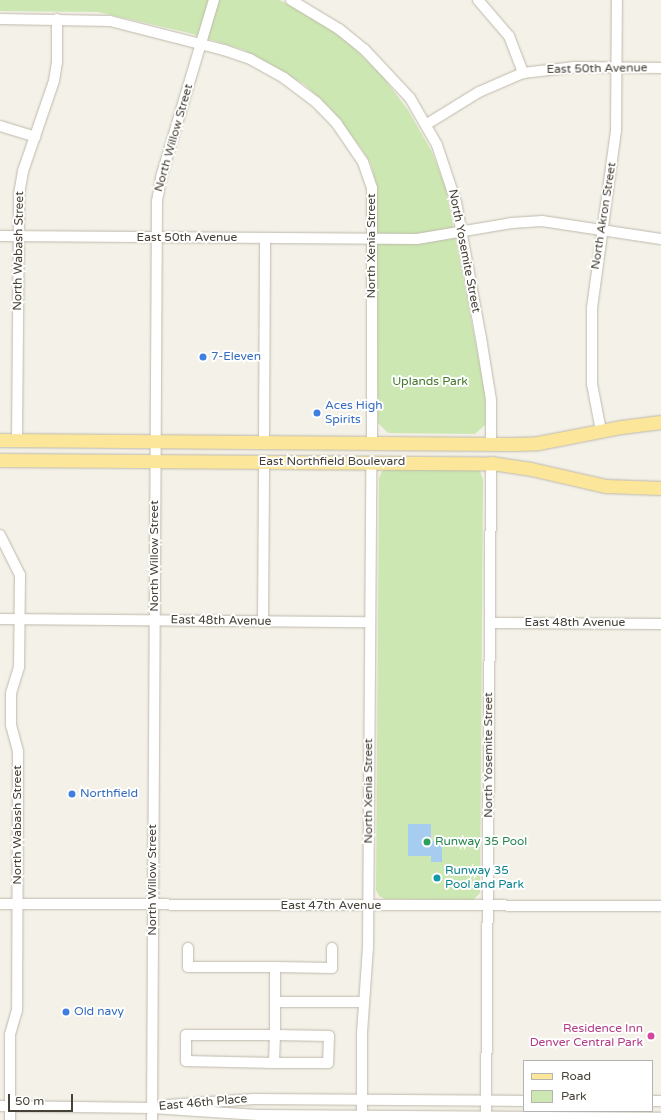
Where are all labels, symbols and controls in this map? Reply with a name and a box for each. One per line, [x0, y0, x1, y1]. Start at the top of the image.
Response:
street label: East 50th Avenue [547, 61, 647, 77]
street label: North Willow Street [152, 82, 196, 194]
street label: North Akron Street [588, 161, 620, 271]
street label: North Yosemite Street [445, 188, 483, 314]
street label: North Wabash Street [11, 191, 27, 311]
street label: North Xenia Street [365, 193, 379, 299]
street label: East 50th Avenue [137, 231, 237, 245]
place label: 7-Eleven [211, 350, 261, 364]
marker: 7-Eleven [198, 352, 208, 362]
park label: Uplands Park [392, 375, 468, 389]
place label: Aces High Spirits [325, 399, 383, 427]
marker: Aces High Spirits [312, 408, 322, 418]
street label: East Northfield Boulevard [259, 455, 405, 469]
street label: North Willow Street [148, 500, 162, 612]
street label: East 48th Avenue [171, 613, 271, 629]
street label: East 48th Avenue [525, 616, 625, 630]
street label: North Yosemite Street [482, 692, 496, 818]
street label: North Xenia Street [362, 738, 376, 844]
street label: North Wabash Street [11, 765, 25, 885]
place label: Northfield [80, 787, 138, 801]
marker: Northfield [67, 789, 77, 799]
street label: North Willow Street [146, 824, 160, 936]
place label: Runway 35 Pool [435, 835, 527, 849]
marker: Runway 35 Pool [422, 837, 432, 847]
place label: Runway 35 Pool and Park [445, 864, 524, 892]
marker: Runway 35 Pool and Park [432, 873, 442, 883]
street label: East 47th Avenue [281, 899, 381, 913]
place label: Old navy [74, 1005, 124, 1019]
marker: Old navy [61, 1007, 71, 1017]
place label: Residence Inn Denver Central Park [530, 1022, 643, 1050]
marker: Residence Inn Denver Central Park [646, 1031, 656, 1041]
legend [523, 1060, 653, 1112]
text: Road [561, 1069, 591, 1083]
scale bar [10, 1086, 75, 1112]
text: Park [561, 1089, 587, 1103]
street label: East 46th Place [158, 1092, 248, 1114]
text: 50 m [15, 1094, 44, 1108]

